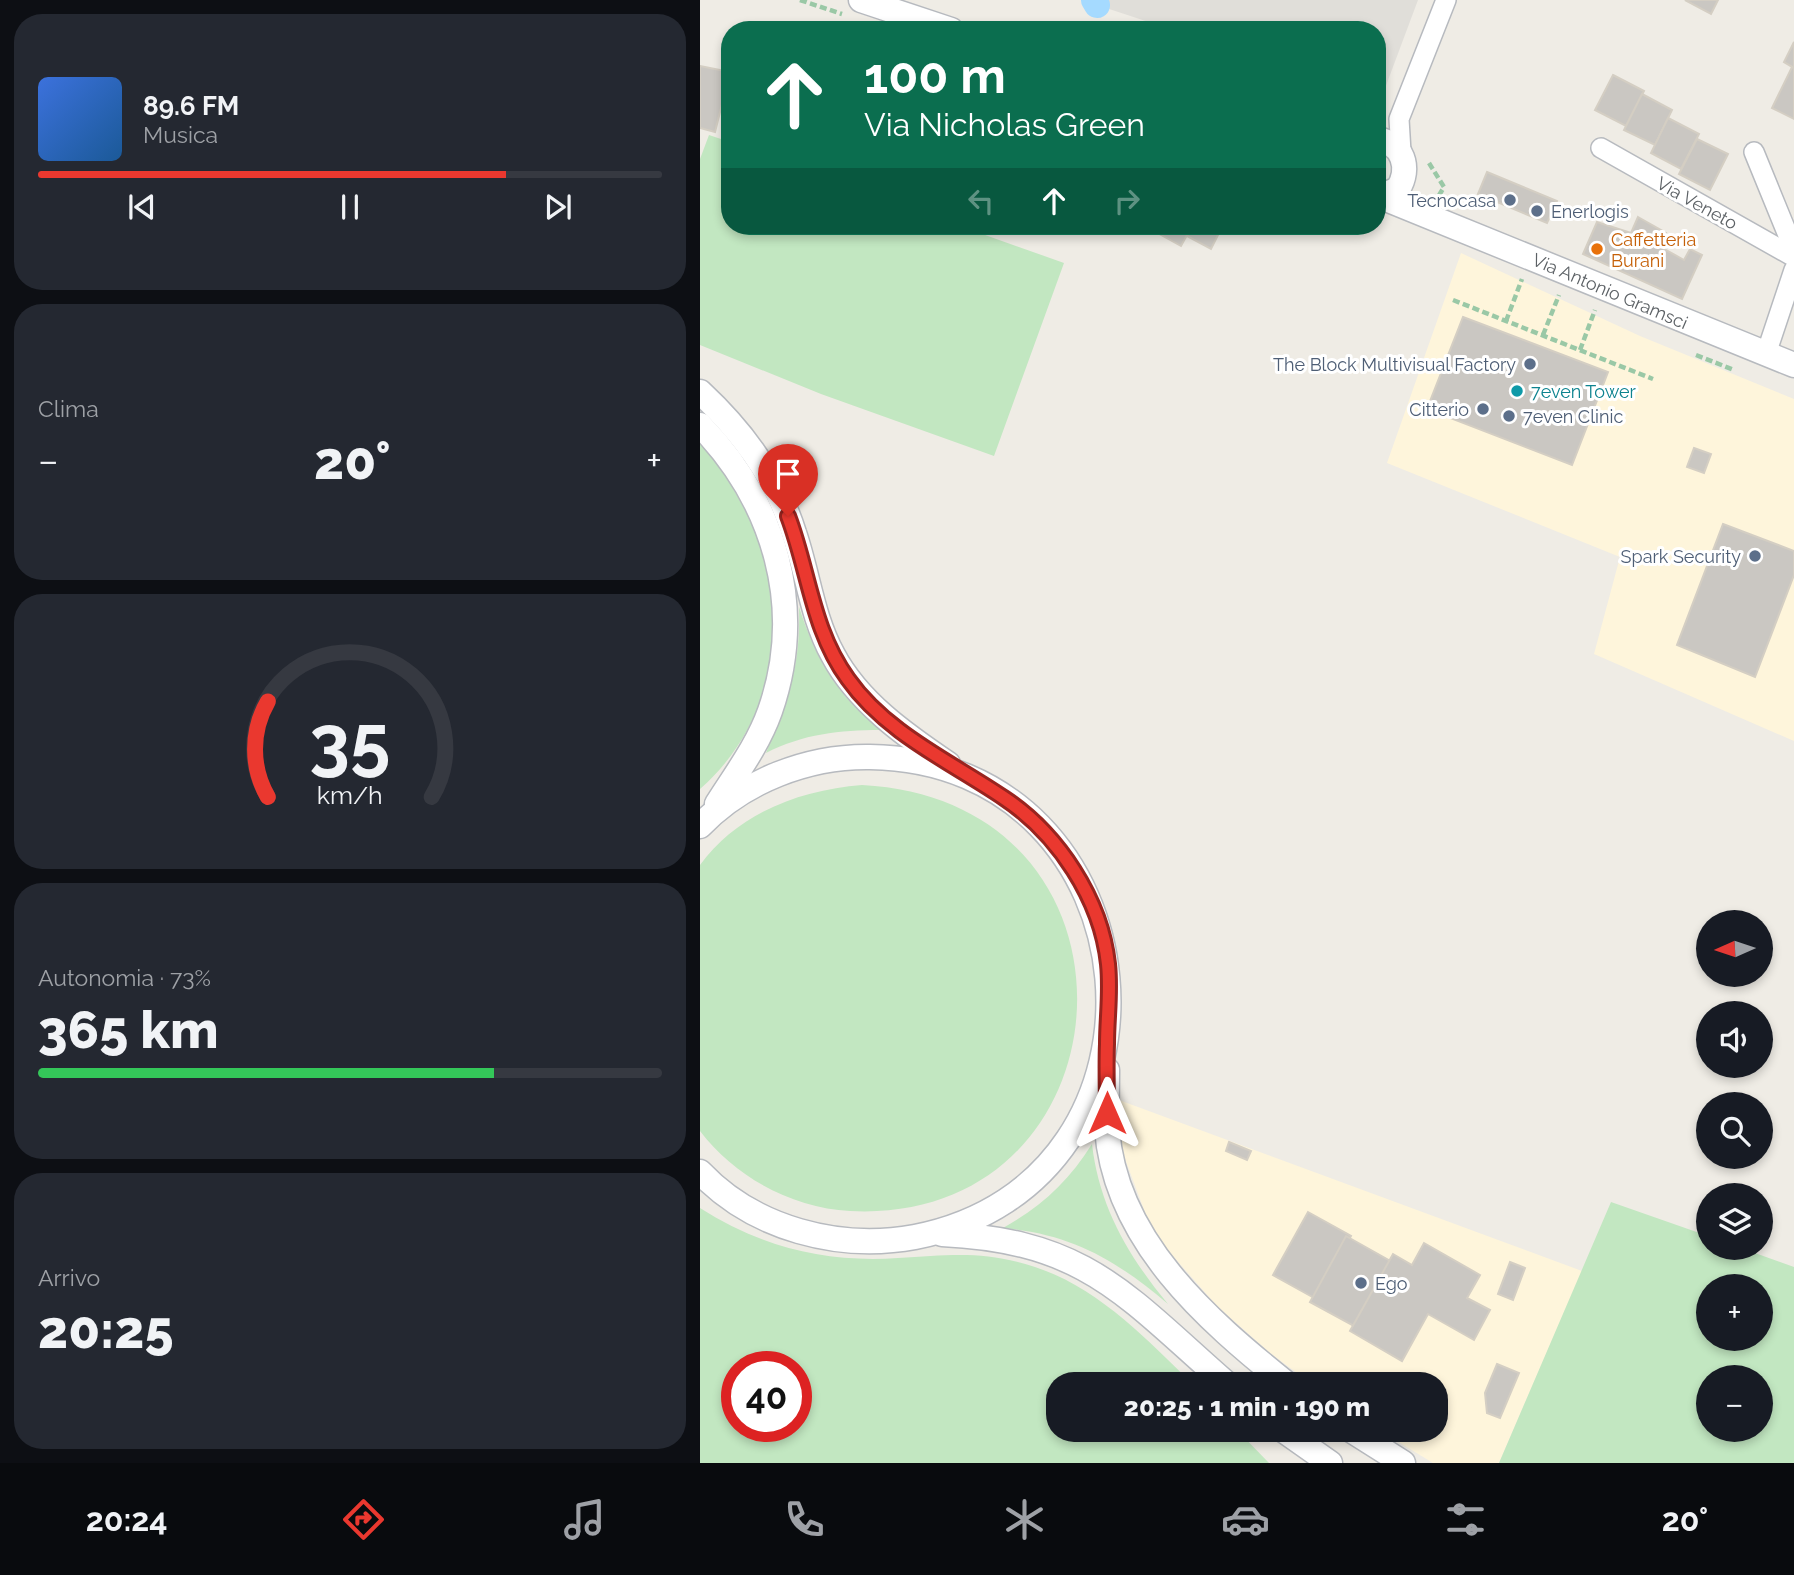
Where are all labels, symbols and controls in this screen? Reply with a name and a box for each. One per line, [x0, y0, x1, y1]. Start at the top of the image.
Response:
text: 100 m [864, 47, 1006, 104]
icon: ahead [749, 49, 840, 140]
text: 89.6 FM [143, 91, 239, 121]
text: Via Nicholas Green [864, 106, 1145, 143]
text: Musica [143, 121, 218, 148]
street label: Via Veneto [1653, 172, 1741, 234]
icon: left [962, 182, 1000, 220]
icon: ahead [1035, 182, 1073, 220]
icon: right [1108, 182, 1146, 220]
icon: previous [123, 188, 161, 226]
icon: pause [331, 188, 369, 226]
icon: next [539, 188, 577, 226]
place label: Tecnocasa [1407, 190, 1496, 211]
marker: Tecnocasa [1502, 192, 1518, 208]
place label: Enerlogis [1551, 201, 1629, 222]
marker: Enerlogis [1529, 203, 1545, 219]
place label: Caffetteria Burani [1611, 229, 1696, 271]
marker: Caffetteria Burani [1589, 241, 1605, 257]
street label: Via Antonio Gramsci [1529, 249, 1691, 333]
place label: The Block Multivisual Factory [1273, 354, 1516, 375]
marker: The Block Multivisual Factory [1522, 356, 1538, 372]
place label: 7even Tower [1531, 381, 1637, 402]
marker: 7even Tower [1509, 383, 1525, 399]
text: Clima [38, 395, 99, 422]
place label: Citterio [1409, 399, 1469, 420]
marker: Citterio [1475, 401, 1491, 417]
place label: 7even Clinic [1523, 406, 1623, 427]
marker: 7even Clinic [1501, 408, 1517, 424]
text: 20° [314, 430, 391, 491]
text: − [38, 438, 58, 483]
text: + [646, 438, 662, 483]
pin [758, 444, 818, 516]
icon: arrive [769, 455, 807, 493]
place label: Spark Security [1621, 546, 1741, 567]
marker: Spark Security [1747, 548, 1763, 564]
text: 35 [310, 700, 390, 785]
text: km/h [317, 780, 383, 810]
north arrow [1696, 910, 1773, 987]
map controls [1696, 910, 1773, 1442]
text: Autonomia · 73% [38, 964, 211, 991]
text: 365 km [38, 999, 219, 1060]
button: sound [1696, 1001, 1773, 1078]
position arrow [1070, 1076, 1144, 1150]
button: search [1696, 1092, 1773, 1169]
button: layers [1696, 1183, 1773, 1260]
text: Arrivo [38, 1264, 100, 1291]
place label: Ego [1375, 1273, 1408, 1294]
button: + [1696, 1274, 1773, 1351]
marker: Ego [1353, 1275, 1369, 1291]
text: 20:25 [38, 1299, 174, 1360]
speed limit sign: 40 [721, 1351, 812, 1442]
button: − [1696, 1365, 1773, 1442]
text: 20:25 · 1 min · 190 m [1124, 1392, 1370, 1422]
icon: directions [339, 1495, 388, 1544]
icon: music [560, 1495, 609, 1544]
icon: phone [780, 1495, 829, 1544]
icon: climate [1000, 1495, 1049, 1544]
icon: car [1221, 1495, 1270, 1544]
icon: filters [1441, 1495, 1490, 1544]
text: 20:24 [86, 1501, 168, 1538]
text: 20° [1662, 1501, 1708, 1538]

